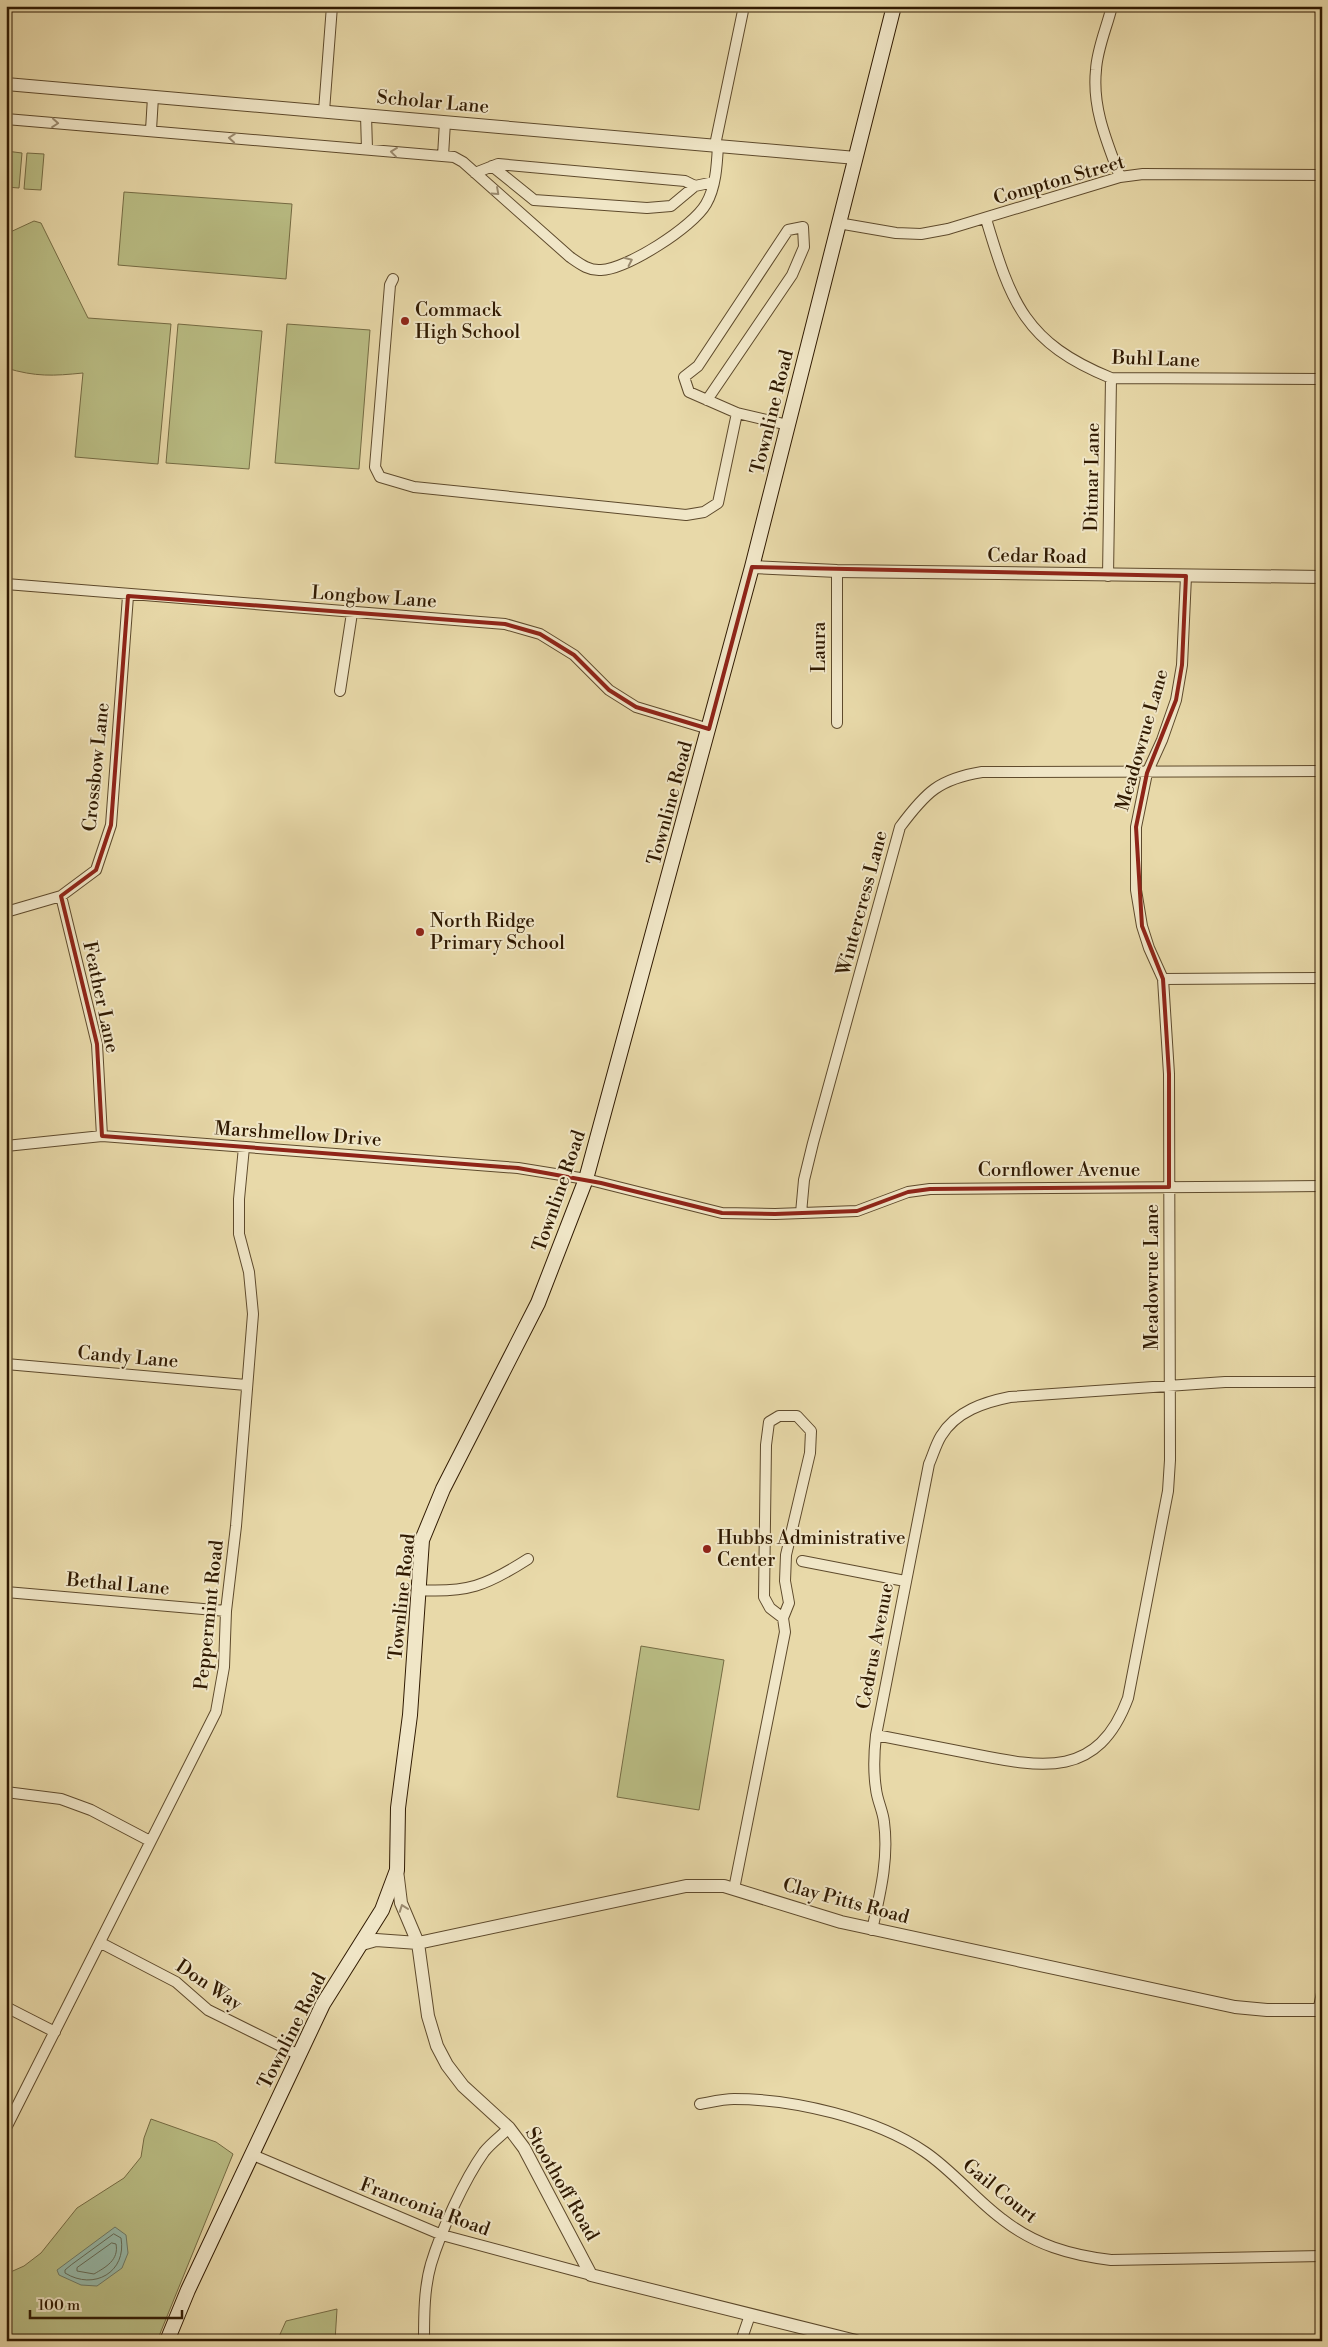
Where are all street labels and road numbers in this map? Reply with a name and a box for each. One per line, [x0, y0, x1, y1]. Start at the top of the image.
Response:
street label: Scholar Lane [376, 85, 490, 119]
street label: Compton Street [991, 150, 1128, 210]
street label: Buhl Lane [1111, 345, 1200, 373]
street label: Townline Road [745, 347, 799, 477]
street label: Ditmar Lane [1079, 422, 1105, 532]
street label: Cedar Road [987, 543, 1087, 569]
street label: Longbow Lane [310, 581, 438, 613]
street label: Laura [807, 621, 831, 672]
street label: Meadowrue Lane [1110, 666, 1174, 814]
street label: Crossbow Lane [77, 701, 115, 833]
street label: Townline Road [642, 738, 698, 868]
street label: Wintercress Lane [831, 828, 893, 979]
street label: Feather Lane [77, 939, 125, 1055]
street label: Marshmellow Drive [214, 1116, 382, 1152]
street label: Townline Road [527, 1127, 591, 1255]
street label: Cornflower Avenue [978, 1158, 1140, 1182]
street label: Meadowrue Lane [1140, 1204, 1164, 1350]
street label: Candy Lane [77, 1341, 179, 1373]
street label: Townline Road [383, 1532, 421, 1661]
street label: Peppermint Road [189, 1539, 229, 1691]
street label: Bethal Lane [64, 1567, 171, 1600]
street label: Cedrus Avenue [851, 1581, 899, 1711]
street label: Clay Pitts Road [780, 1873, 912, 1929]
street label: Don Way [171, 1954, 248, 2016]
street label: Townline Road [252, 1969, 332, 2093]
street label: Stoothoff Road [520, 2123, 604, 2245]
street label: Gail Court [958, 2154, 1043, 2229]
street label: Franconia Road [357, 2172, 494, 2242]

